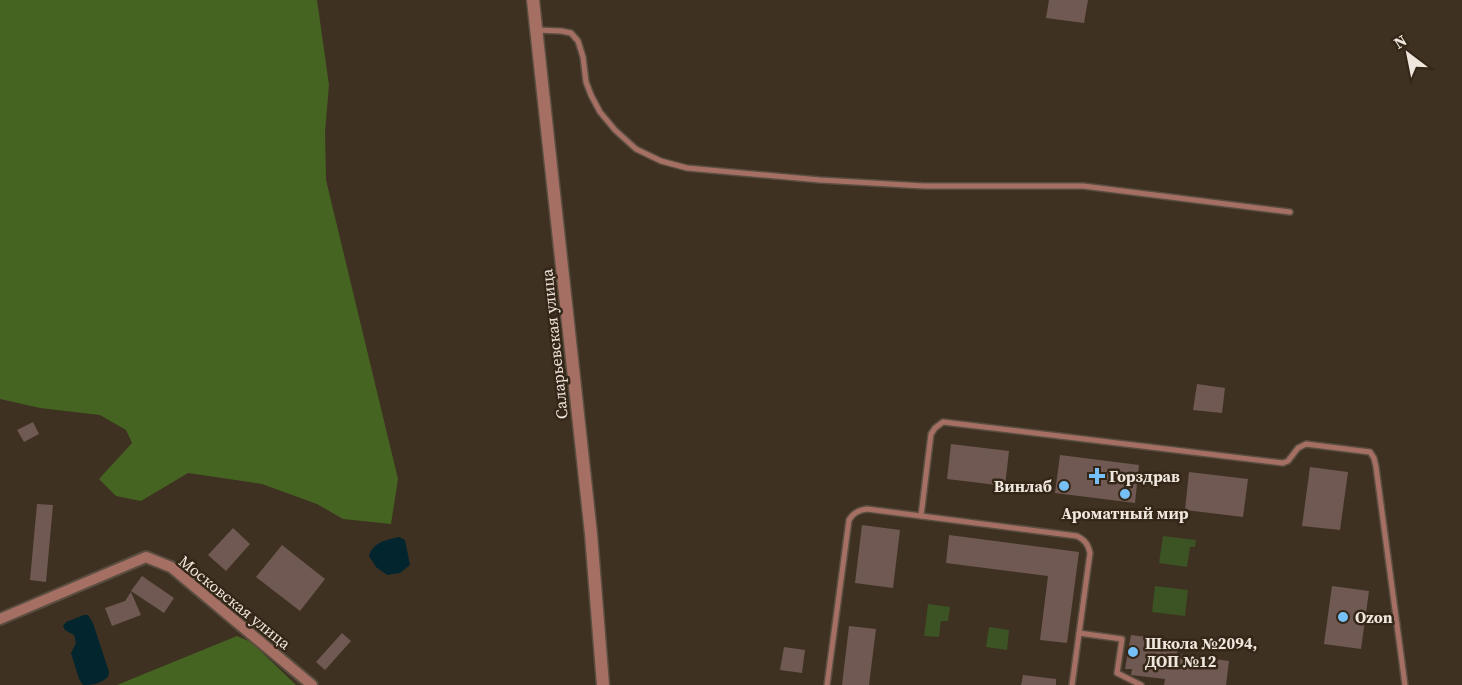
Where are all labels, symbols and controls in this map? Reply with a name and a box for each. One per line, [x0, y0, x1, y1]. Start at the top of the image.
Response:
north arrow [1378, 24, 1438, 84]
text: N [1389, 29, 1411, 54]
street label: Саларьевская улица [535, 267, 573, 420]
place label: Горздрав [1109, 465, 1180, 487]
marker: Горздрав [1090, 469, 1104, 483]
place label: Винлаб [994, 475, 1052, 497]
marker: Винлаб [1057, 479, 1071, 493]
marker: Ароматный мир [1118, 487, 1132, 501]
place label: Ароматный мир [1061, 502, 1189, 524]
street label: Московская улица [174, 550, 296, 655]
place label: Ozon [1355, 606, 1393, 628]
marker: Ozon [1336, 610, 1350, 624]
place label: Школа №2094, ДОП №12 [1145, 632, 1257, 672]
marker: Школа №2094, ДОП №12 [1126, 645, 1140, 659]

